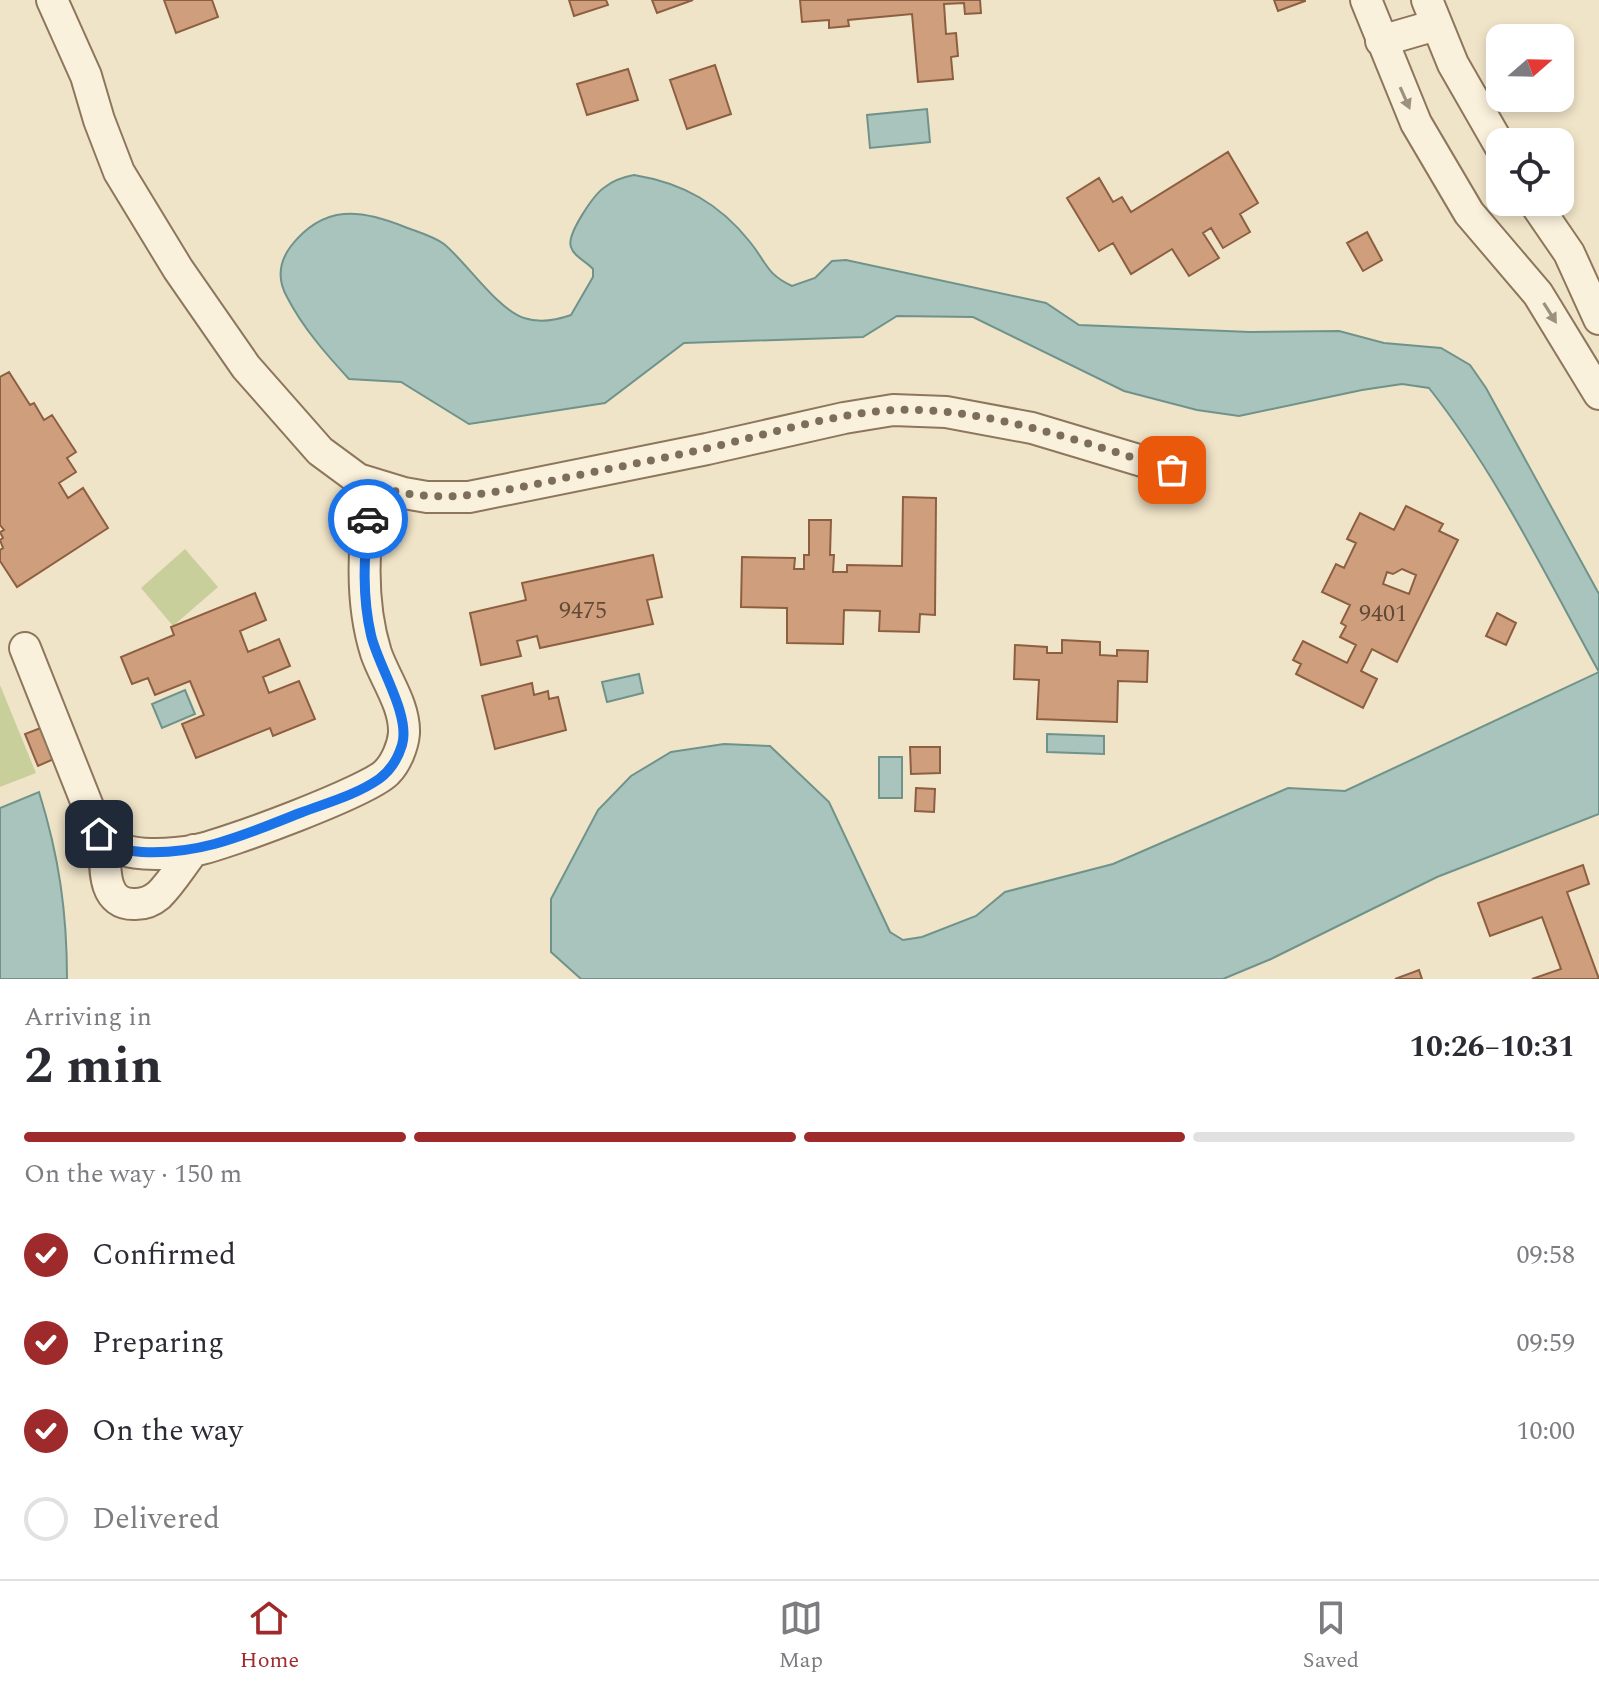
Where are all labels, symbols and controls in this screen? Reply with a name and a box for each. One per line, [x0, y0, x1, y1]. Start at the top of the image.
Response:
north arrow [1486, 24, 1574, 112]
map controls [1486, 24, 1574, 216]
one-way arrow [1399, 87, 1412, 110]
button: locate [1486, 128, 1574, 216]
one-way arrow [1542, 302, 1556, 324]
pin [1138, 436, 1206, 504]
icon: bag [1150, 448, 1194, 492]
courier [328, 479, 408, 559]
icon: car [346, 497, 390, 541]
house number: 9475 [559, 593, 607, 629]
house number: 9401 [1359, 596, 1407, 632]
pin [65, 800, 133, 868]
icon: home [77, 812, 121, 856]
text: Arriving in [24, 997, 152, 1037]
text: 10:26–10:31 [1409, 1024, 1575, 1070]
text: 2 min [24, 1027, 162, 1106]
text: On the way · 150 m [24, 1154, 242, 1194]
text: Confirmed [92, 1232, 236, 1278]
icon: check [24, 1233, 68, 1277]
text: 09:58 [1516, 1235, 1575, 1275]
text: Preparing [92, 1320, 224, 1366]
icon: check [24, 1321, 68, 1365]
text: 09:59 [1516, 1323, 1575, 1363]
text: On the way [92, 1408, 243, 1454]
icon: check [24, 1409, 68, 1453]
text: 10:00 [1516, 1411, 1575, 1451]
text: Delivered [92, 1496, 220, 1542]
tab: Home [240, 1596, 299, 1677]
tab: Map [779, 1596, 823, 1677]
tab: Saved [1303, 1596, 1359, 1677]

